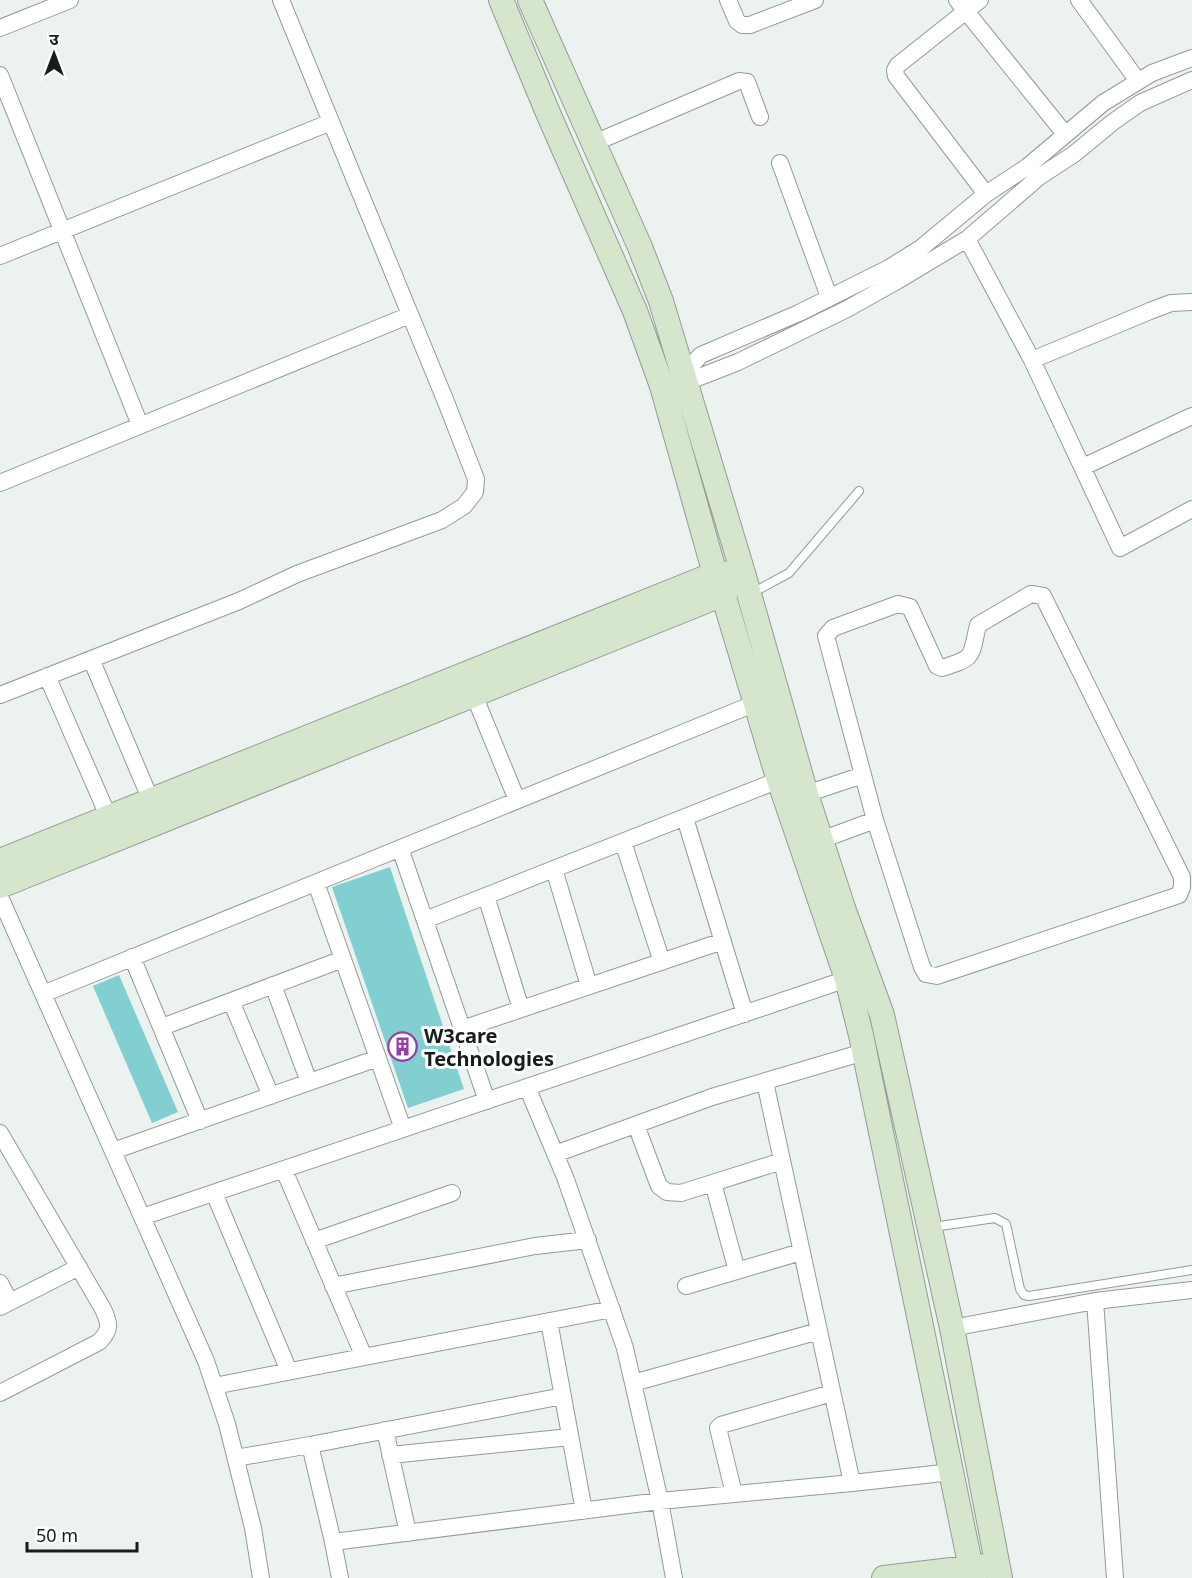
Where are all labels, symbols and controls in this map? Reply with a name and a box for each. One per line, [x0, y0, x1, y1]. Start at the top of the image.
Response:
north arrow [24, 24, 84, 84]
text: उ [49, 28, 59, 50]
place label: W3care Technologies [424, 1022, 554, 1072]
building icon: W3care Technologies [387, 1031, 419, 1063]
scale bar [27, 1515, 136, 1553]
text: 50 m [36, 1523, 78, 1547]

